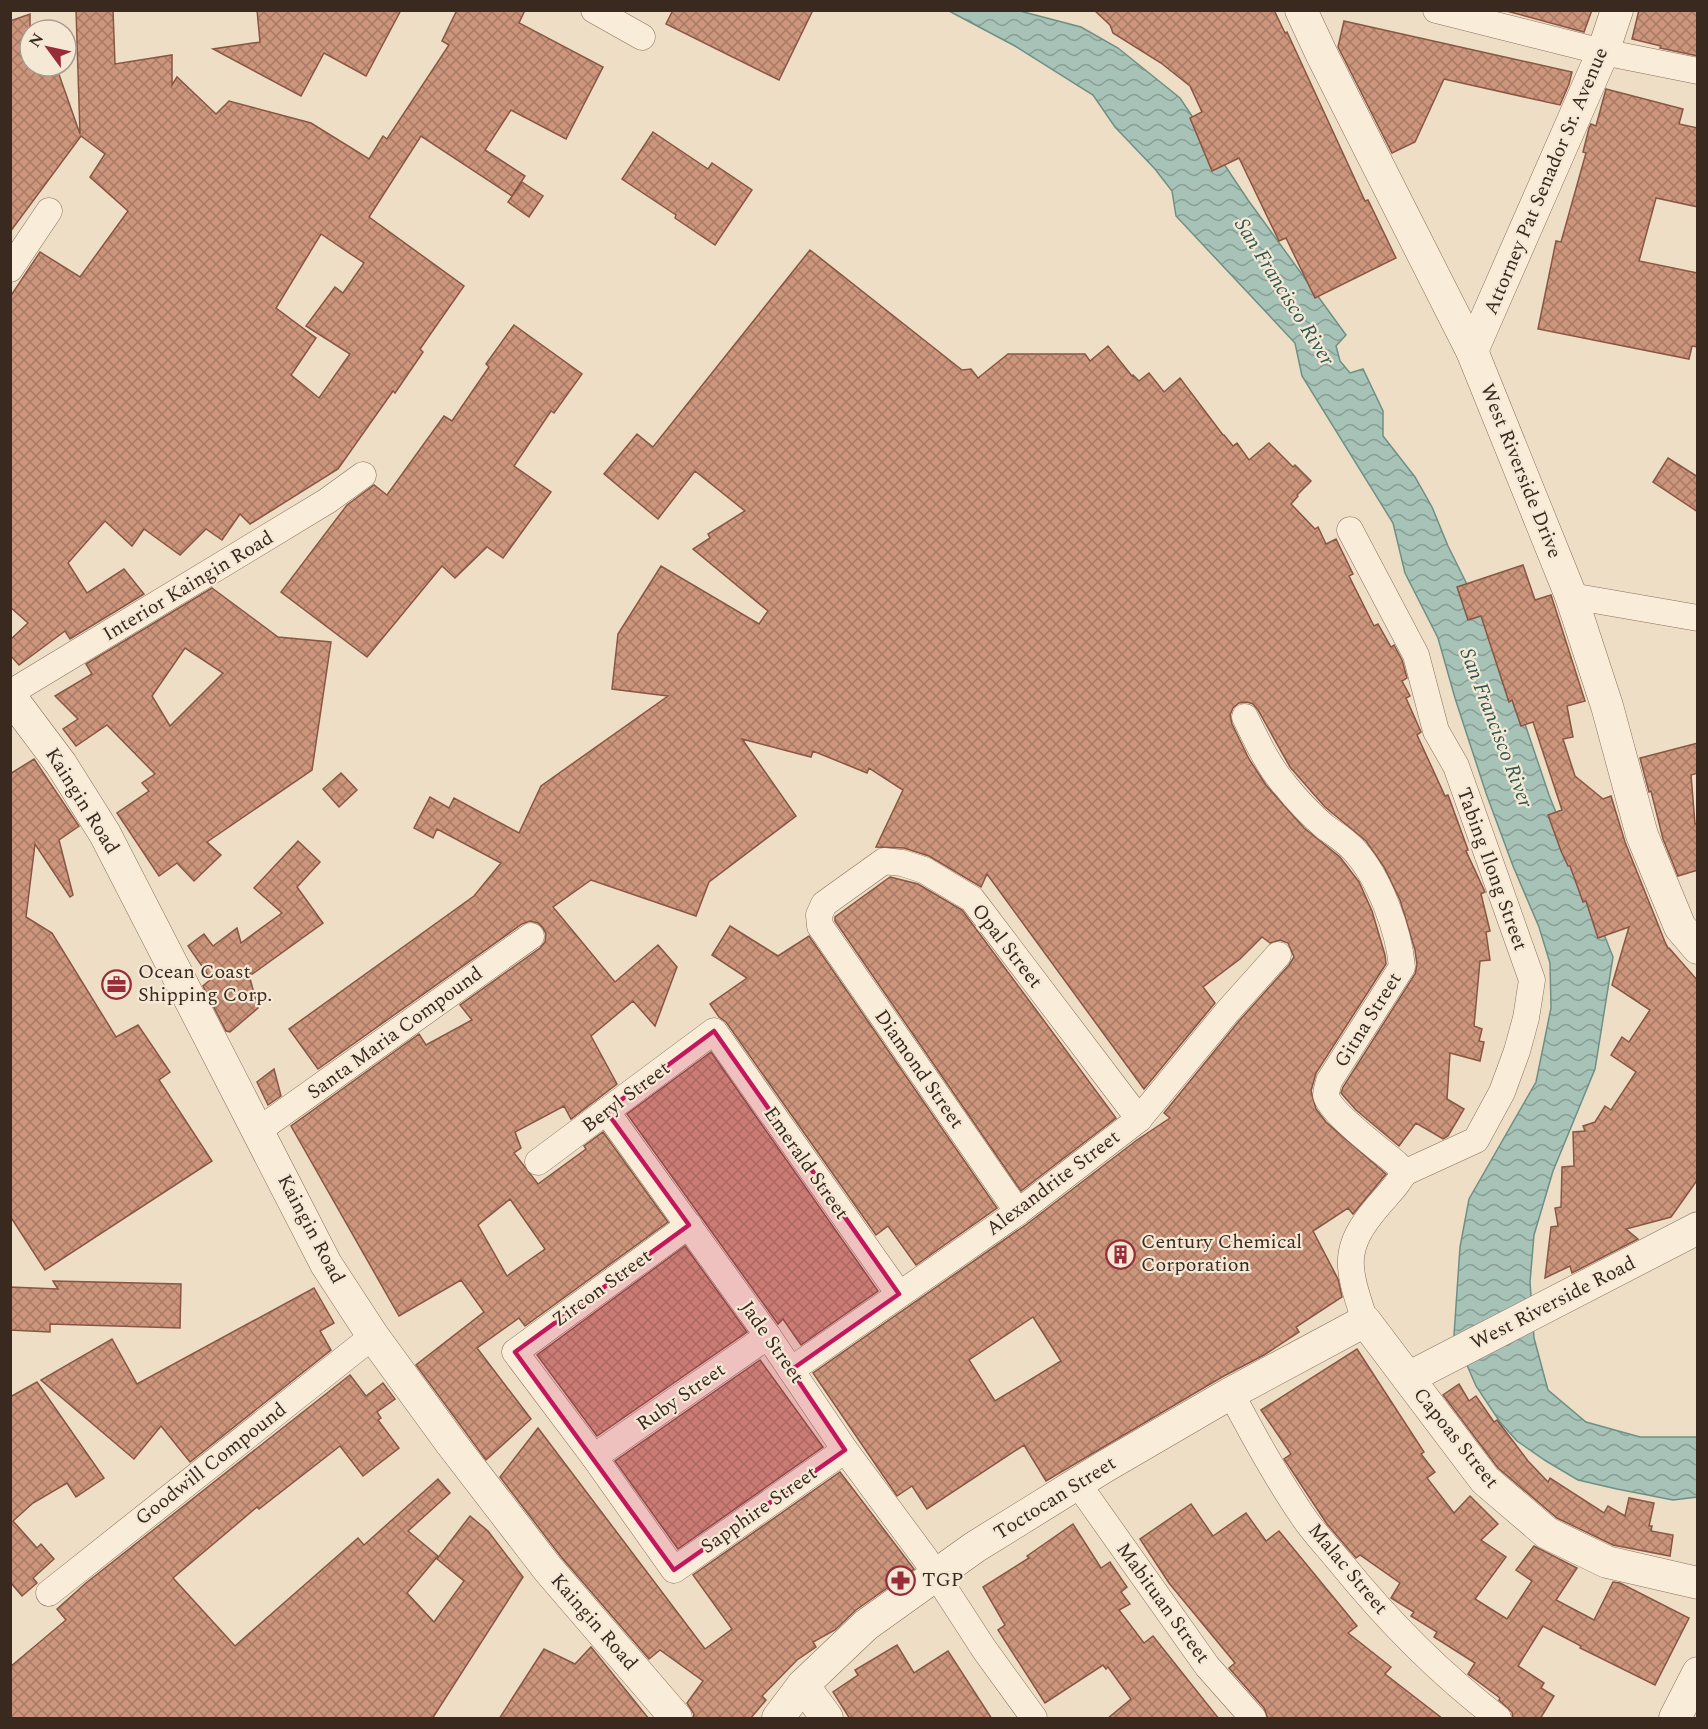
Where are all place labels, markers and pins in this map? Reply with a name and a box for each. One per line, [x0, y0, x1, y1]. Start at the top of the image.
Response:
place label: Ocean Coast Shipping Corp. [138, 957, 272, 1010]
office icon: Ocean Coast Shipping Corp. [101, 968, 133, 1000]
place label: Century Chemical Corporation [1141, 1227, 1302, 1280]
building icon: Century Chemical Corporation [1104, 1238, 1136, 1270]
pharmacy icon: TGP [885, 1564, 917, 1596]
place label: TGP [922, 1565, 964, 1595]

